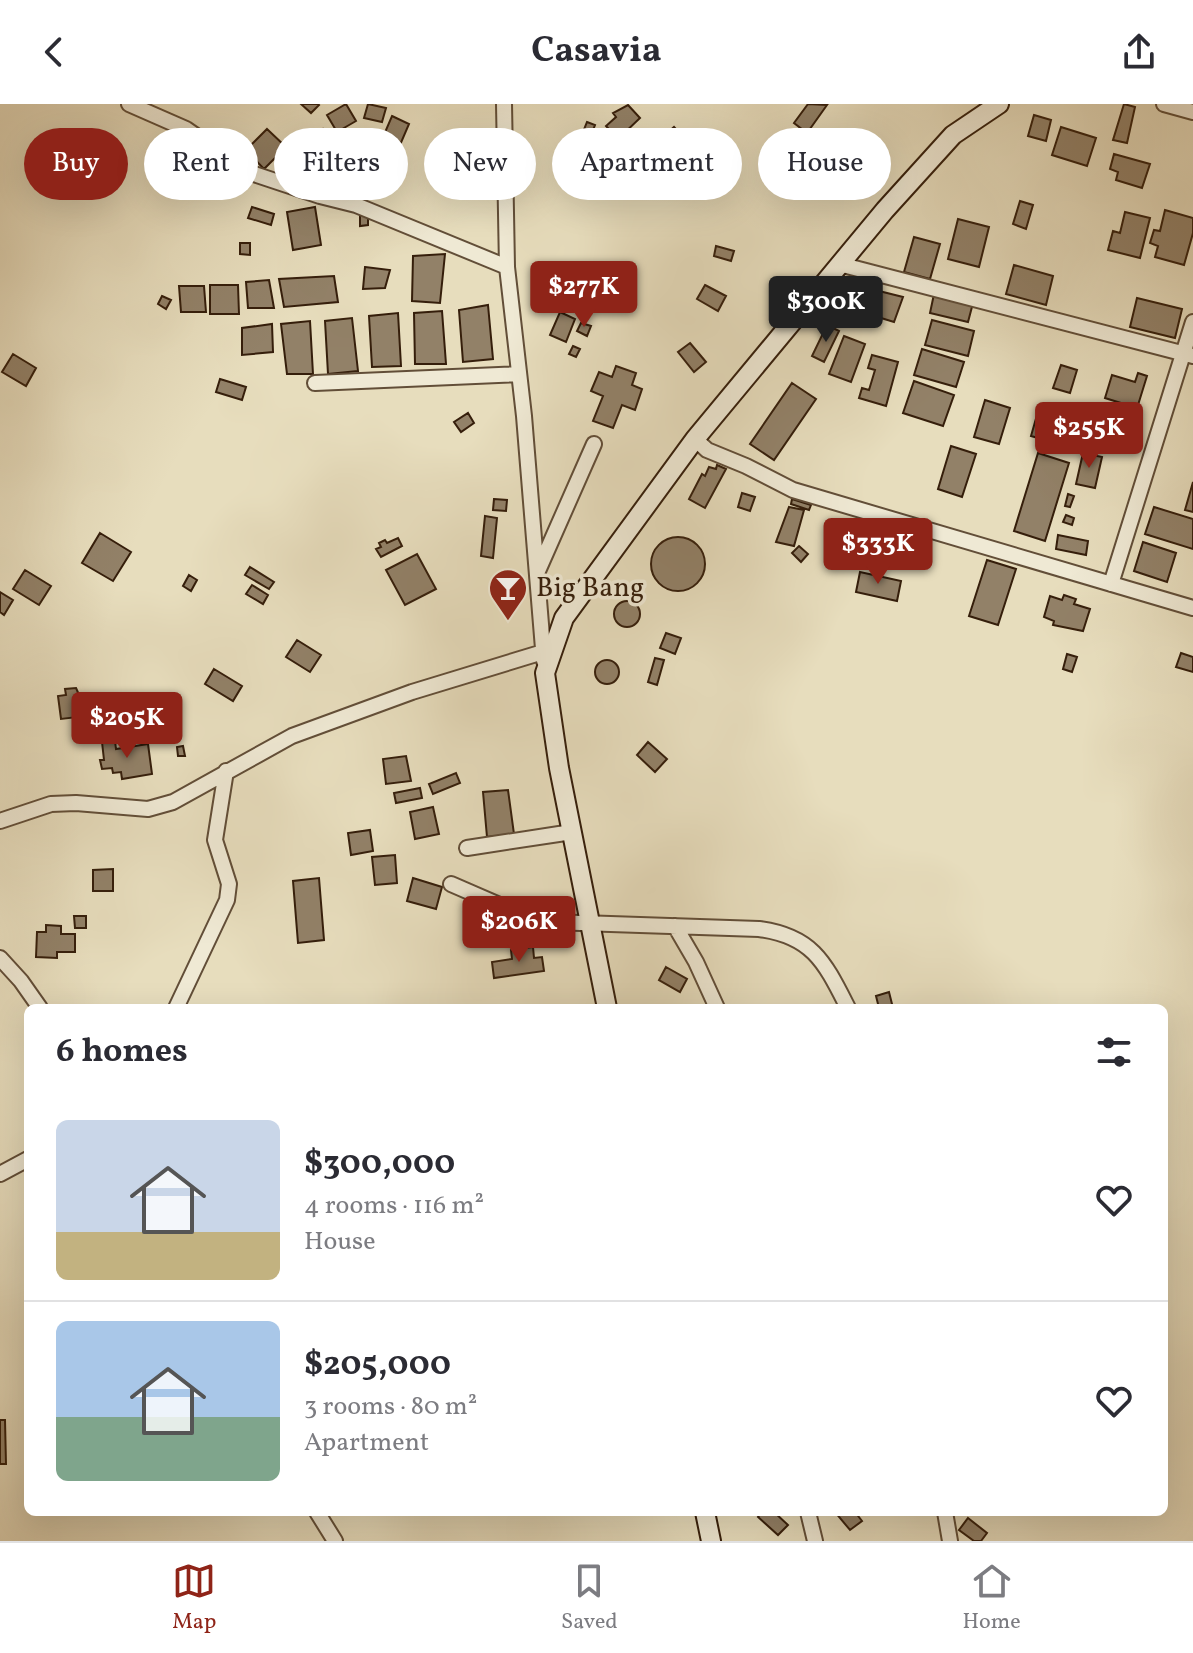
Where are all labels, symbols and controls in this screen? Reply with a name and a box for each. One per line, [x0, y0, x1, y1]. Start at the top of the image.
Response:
text: Casavia [531, 27, 662, 77]
icon: back [32, 30, 76, 74]
icon: share [1117, 30, 1161, 74]
chip: Buy [24, 128, 128, 200]
chip: Rent [144, 128, 258, 200]
chip: Filters [274, 128, 408, 200]
chip: New [424, 128, 536, 200]
chip: Apartment [552, 128, 742, 200]
chip: House [758, 128, 891, 200]
pin: $277K [528, 261, 640, 329]
text: $277K [548, 269, 620, 305]
pin: $300K [770, 276, 882, 344]
text: $300K [787, 284, 865, 320]
pin: $255K [1033, 402, 1145, 470]
text: $255K [1053, 410, 1125, 446]
pin: $333K [822, 518, 934, 586]
text: $333K [842, 526, 914, 562]
bar icon: Big Bang [487, 567, 529, 622]
place label: Big Bang [536, 569, 644, 608]
pin: $205K [71, 692, 183, 760]
text: $205K [89, 700, 165, 736]
pin: $206K [463, 896, 575, 964]
text: $206K [480, 904, 558, 940]
text: 6 homes [56, 1029, 188, 1076]
icon: filters [1092, 1030, 1136, 1074]
text: $300,000 [304, 1141, 455, 1188]
icon: home [120, 1152, 216, 1248]
icon: heart [1092, 1178, 1136, 1222]
text: 4 rooms · 116 m² [304, 1188, 484, 1224]
text: House [304, 1224, 376, 1260]
text: $205,000 [304, 1342, 451, 1389]
icon: home [120, 1353, 216, 1449]
icon: heart [1092, 1379, 1136, 1423]
text: 3 rooms · 80 m² [304, 1389, 477, 1425]
text: Apartment [304, 1425, 429, 1461]
tab: Map [172, 1559, 216, 1638]
tab: Saved [561, 1559, 618, 1638]
tab: Home [962, 1559, 1021, 1638]

